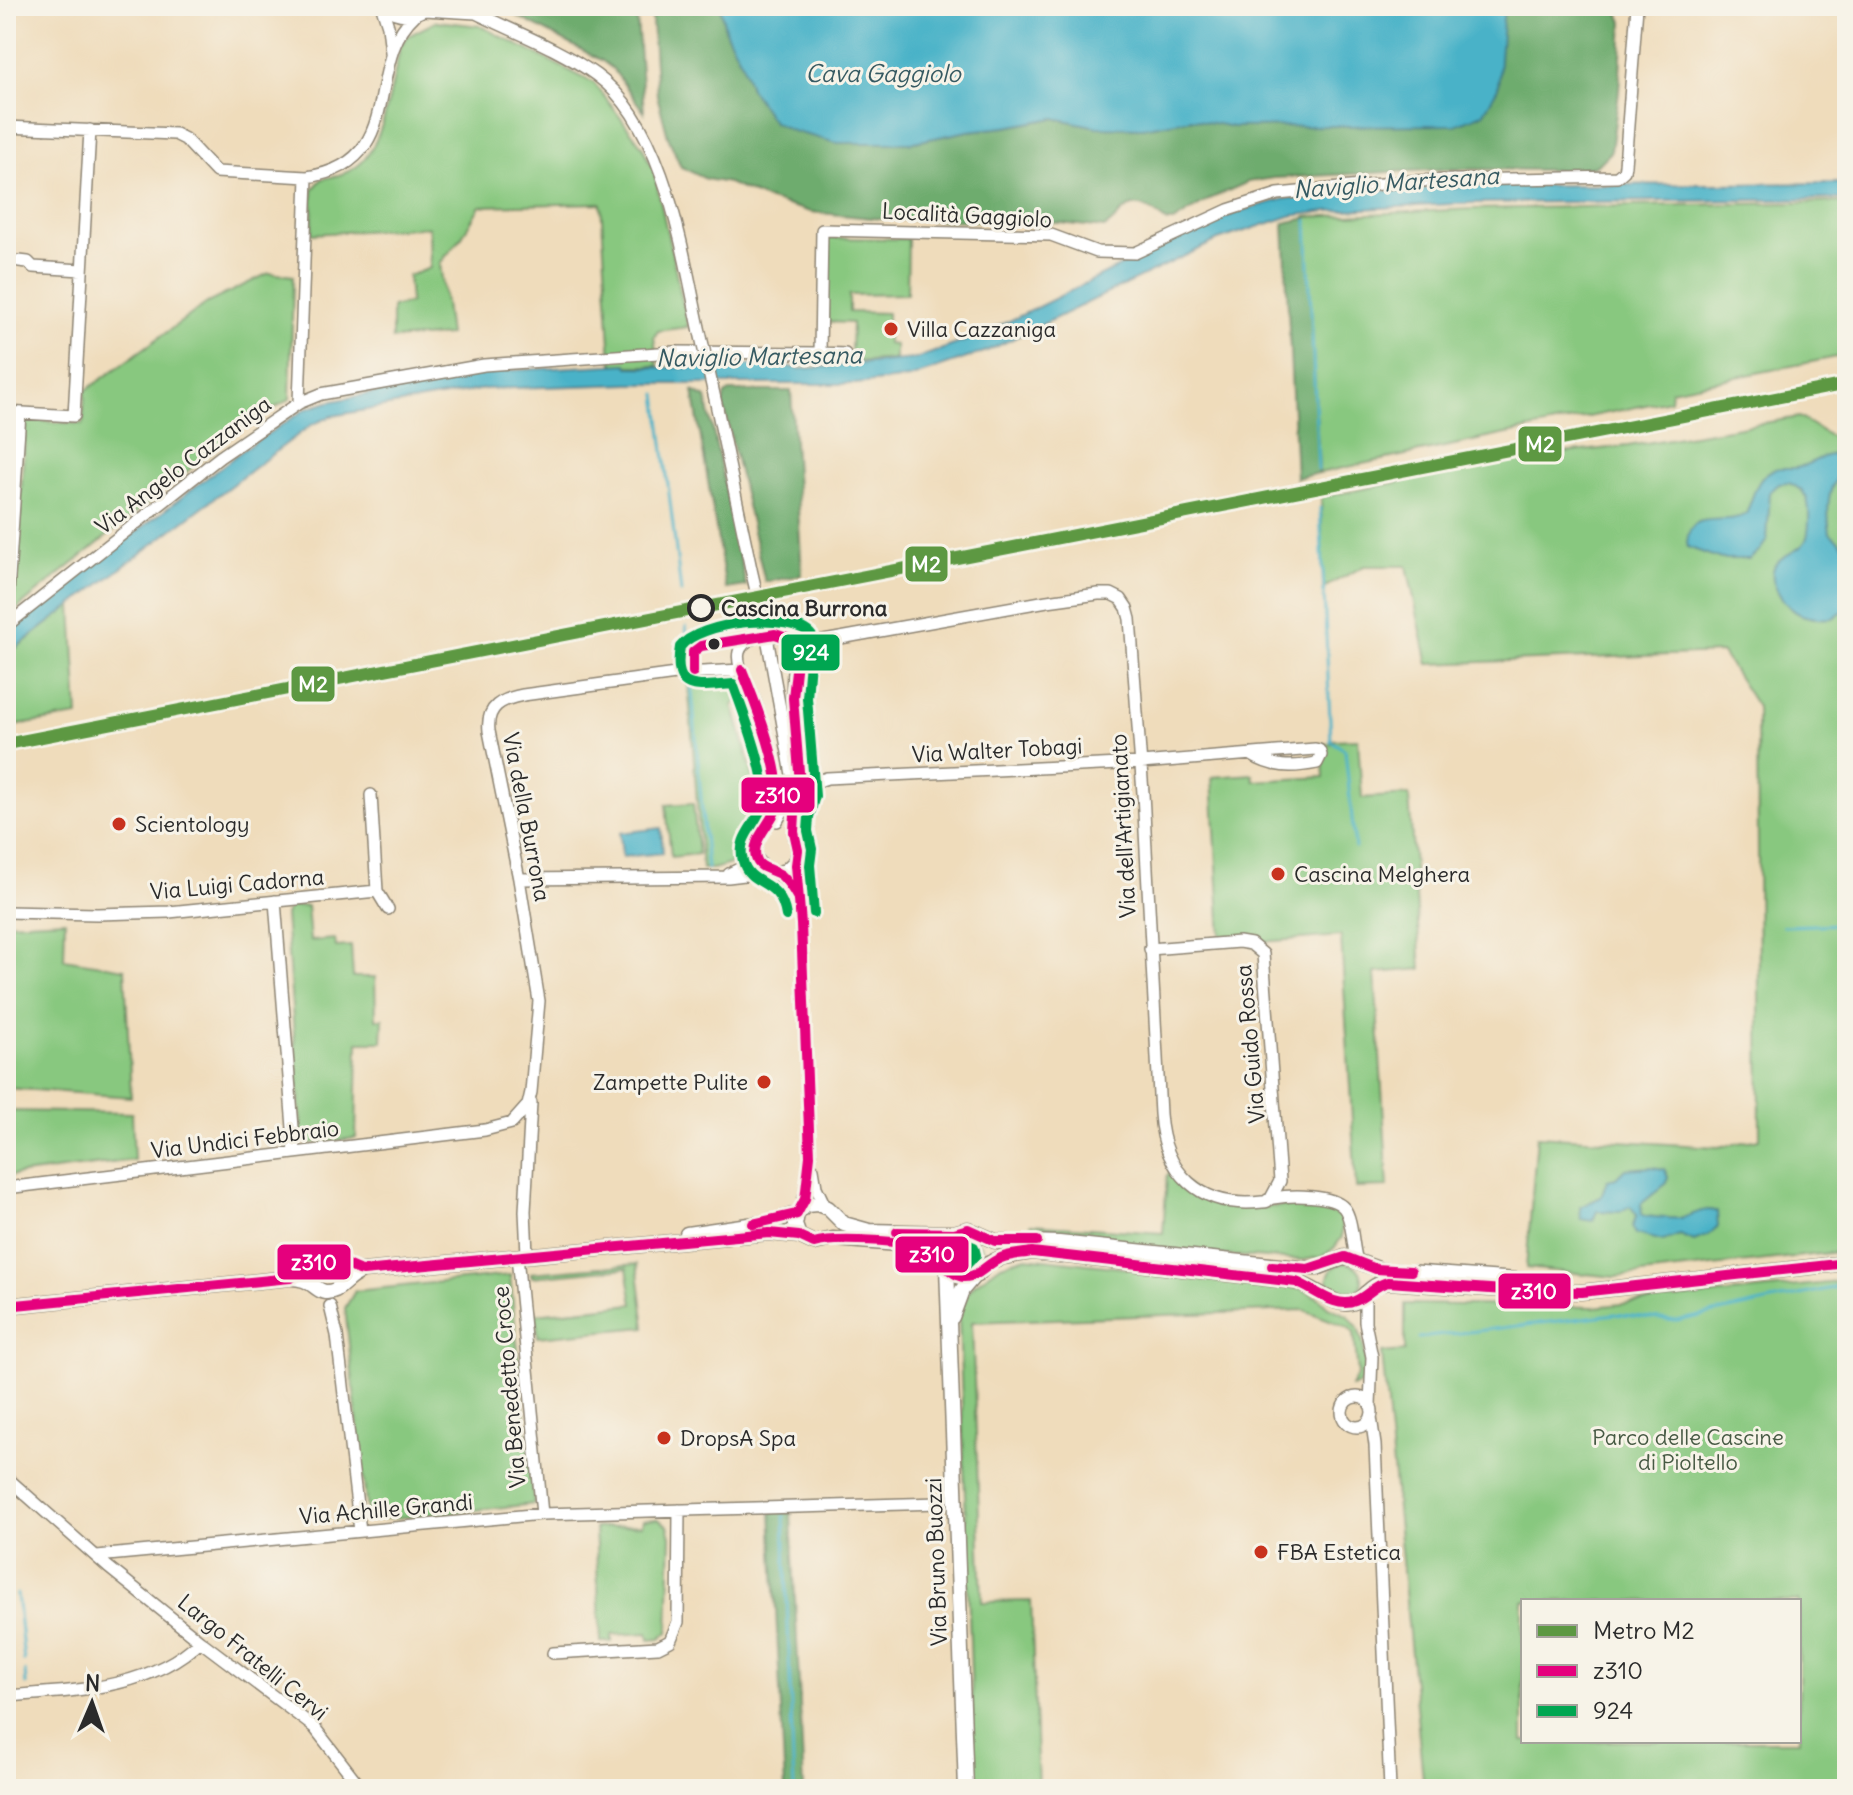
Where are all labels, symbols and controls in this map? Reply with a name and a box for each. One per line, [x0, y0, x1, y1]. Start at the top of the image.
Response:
water label: Cava Gaggiolo [805, 58, 962, 88]
water label: Naviglio Martesana [1292, 160, 1501, 204]
street label: Località Gaggiolo [881, 197, 1053, 233]
place label: Villa Cazzaniga [907, 315, 1056, 343]
marker: Villa Cazzaniga [882, 320, 900, 338]
water label: Naviglio Martesana [656, 339, 864, 373]
street label: Via Angelo Cazzaniga [90, 390, 276, 540]
line badge: M2 [1517, 425, 1563, 463]
text: M2 [1525, 430, 1555, 458]
line badge: M2 [904, 545, 949, 583]
text: M2 [911, 550, 941, 578]
place label: Cascina Burrona [721, 594, 888, 622]
marker: Cascina Burrona [688, 595, 714, 621]
line badge: 924 [780, 633, 841, 672]
unlabelled marker [706, 636, 722, 652]
text: 924 [792, 638, 830, 666]
line badge: M2 [290, 665, 336, 703]
text: M2 [298, 670, 328, 698]
street label: Via della Burrona [497, 730, 557, 904]
street label: Via Walter Tobagi [911, 732, 1083, 768]
street label: Via dell'Artigianato [1104, 733, 1142, 919]
line badge: z310 [740, 776, 816, 814]
text: z310 [755, 781, 801, 809]
place label: Scientology [135, 810, 250, 838]
marker: Scientology [110, 815, 128, 833]
place label: Cascina Melghera [1294, 860, 1470, 888]
street label: Via Luigi Cadorna [149, 862, 325, 906]
marker: Cascina Melghera [1269, 865, 1287, 883]
street label: Via Guido Rossa [1229, 963, 1271, 1125]
place label: Zampette Pulite [593, 1068, 748, 1096]
marker: Zampette Pulite [755, 1073, 773, 1091]
street label: Via Undici Febbraio [149, 1114, 341, 1164]
line badge: z310 [894, 1235, 970, 1274]
text: z310 [909, 1240, 955, 1268]
line badge: z310 [276, 1243, 352, 1281]
text: z310 [291, 1248, 337, 1276]
line badge: z310 [1497, 1272, 1572, 1310]
text: z310 [1511, 1277, 1557, 1305]
street label: Via Benedetto Croce [486, 1285, 532, 1489]
park label: Parco delle Cascine di Pioltello [1592, 1423, 1784, 1476]
place label: DropsA Spa [680, 1424, 796, 1452]
marker: DropsA Spa [655, 1429, 673, 1447]
street label: Via Bruno Buozzi [919, 1477, 953, 1647]
street label: Via Achille Grandi [298, 1487, 474, 1531]
place label: FBA Estetica [1277, 1538, 1401, 1566]
marker: FBA Estetica [1252, 1543, 1270, 1561]
street label: Largo Fratelli Cervi [172, 1588, 334, 1726]
legend [1521, 1599, 1801, 1743]
text: Metro M2 [1593, 1615, 1695, 1645]
text: z310 [1593, 1655, 1643, 1685]
north arrow [52, 1663, 132, 1743]
text: N [85, 1669, 101, 1697]
text: 924 [1593, 1695, 1633, 1725]

